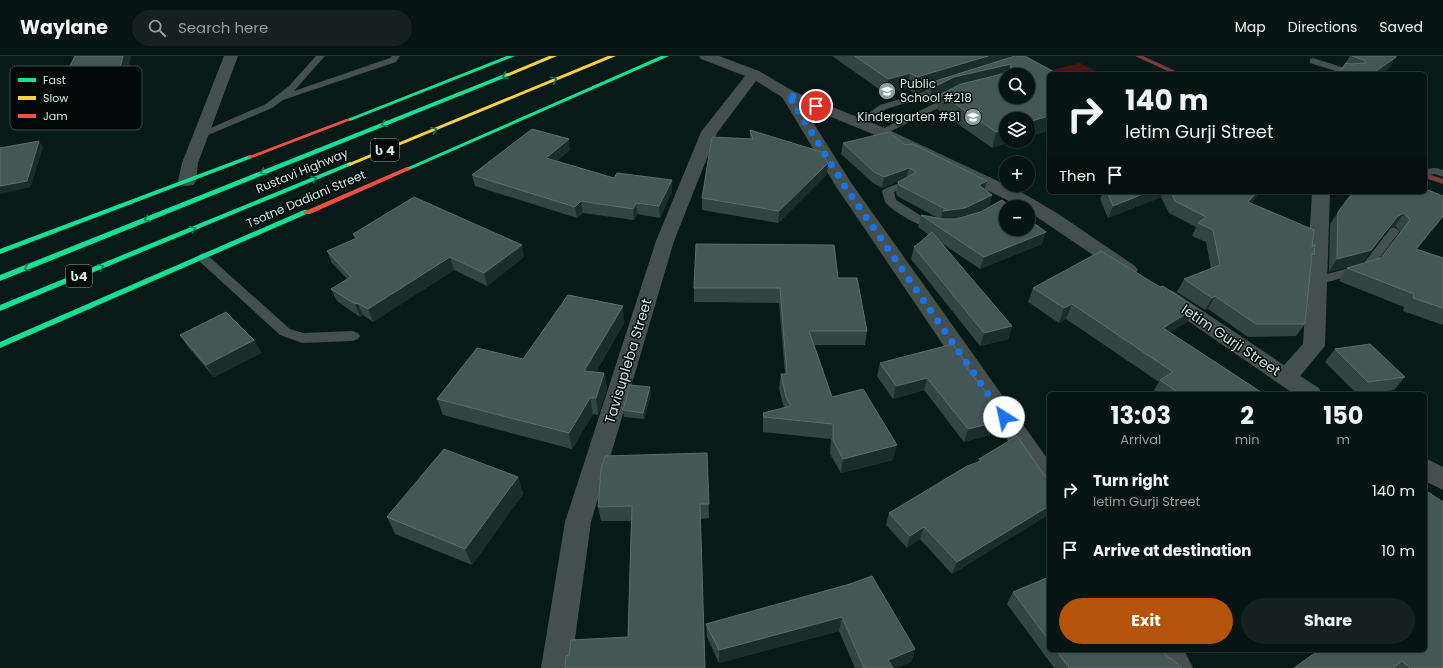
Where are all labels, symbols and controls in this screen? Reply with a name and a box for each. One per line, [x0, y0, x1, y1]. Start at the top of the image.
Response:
search box [132, 10, 412, 46]
text: Waylane [20, 14, 108, 41]
icon: search [146, 17, 168, 39]
text: Search here [178, 17, 268, 38]
text: Map [1235, 17, 1266, 37]
text: Directions [1288, 17, 1357, 37]
text: Saved [1379, 17, 1423, 37]
legend [10, 66, 142, 130]
map controls [999, 68, 1035, 236]
button: search [999, 68, 1035, 104]
one-way arrow [501, 71, 508, 79]
text: Fast [43, 72, 66, 88]
place label: Public School #218 [900, 75, 972, 106]
one-way arrow [551, 77, 558, 85]
school or university icon: Public School #218 [877, 81, 897, 101]
text: 140 m [1125, 81, 1208, 120]
icon: right [1059, 88, 1111, 140]
pin [799, 89, 833, 123]
text: Slow [43, 90, 68, 106]
icon: arrive [805, 95, 827, 117]
school or university icon: Kindergarten #81 [963, 107, 983, 127]
text: Jam [43, 108, 68, 124]
place label: Kindergarten #81 [857, 108, 960, 125]
button: layers [999, 112, 1035, 148]
one-way arrow [381, 119, 388, 127]
text: Ietim Gurji Street [1125, 119, 1274, 144]
one-way arrow [430, 126, 437, 134]
road number: ს 4 [371, 139, 399, 161]
street label: Rustavi Highway [253, 144, 351, 197]
button: + [999, 156, 1035, 192]
icon: arrive [1104, 164, 1126, 186]
text: Then [1059, 165, 1096, 186]
street label: Tsotne Dadiani Street [244, 166, 368, 231]
one-way arrow [260, 167, 267, 175]
one-way arrow [310, 176, 317, 184]
button: − [999, 200, 1035, 236]
one-way arrow [144, 214, 152, 222]
one-way arrow [190, 225, 197, 233]
one-way arrow [23, 263, 30, 271]
one-way arrow [96, 264, 104, 272]
road number: ს4 [66, 265, 92, 287]
street label: Tavisupleba Street [599, 296, 657, 426]
street label: Ietim Gurji Street [1178, 299, 1284, 381]
position arrow [983, 396, 1025, 438]
text: 13:03 [1111, 399, 1171, 432]
text: 2 [1240, 399, 1254, 432]
text: 150 [1323, 399, 1363, 432]
text: Arrival [1120, 430, 1161, 449]
text: min [1235, 430, 1260, 449]
text: m [1337, 430, 1350, 449]
text: Turn right [1093, 470, 1169, 491]
icon: right [1059, 479, 1081, 501]
text: 140 m [1372, 480, 1415, 501]
text: Ietim Gurji Street [1093, 492, 1200, 511]
icon: arrive [1059, 539, 1081, 561]
text: Arrive at destination [1093, 540, 1251, 561]
text: 10 m [1381, 540, 1415, 561]
button: Exit [1059, 598, 1233, 644]
button: Share [1241, 598, 1415, 644]

